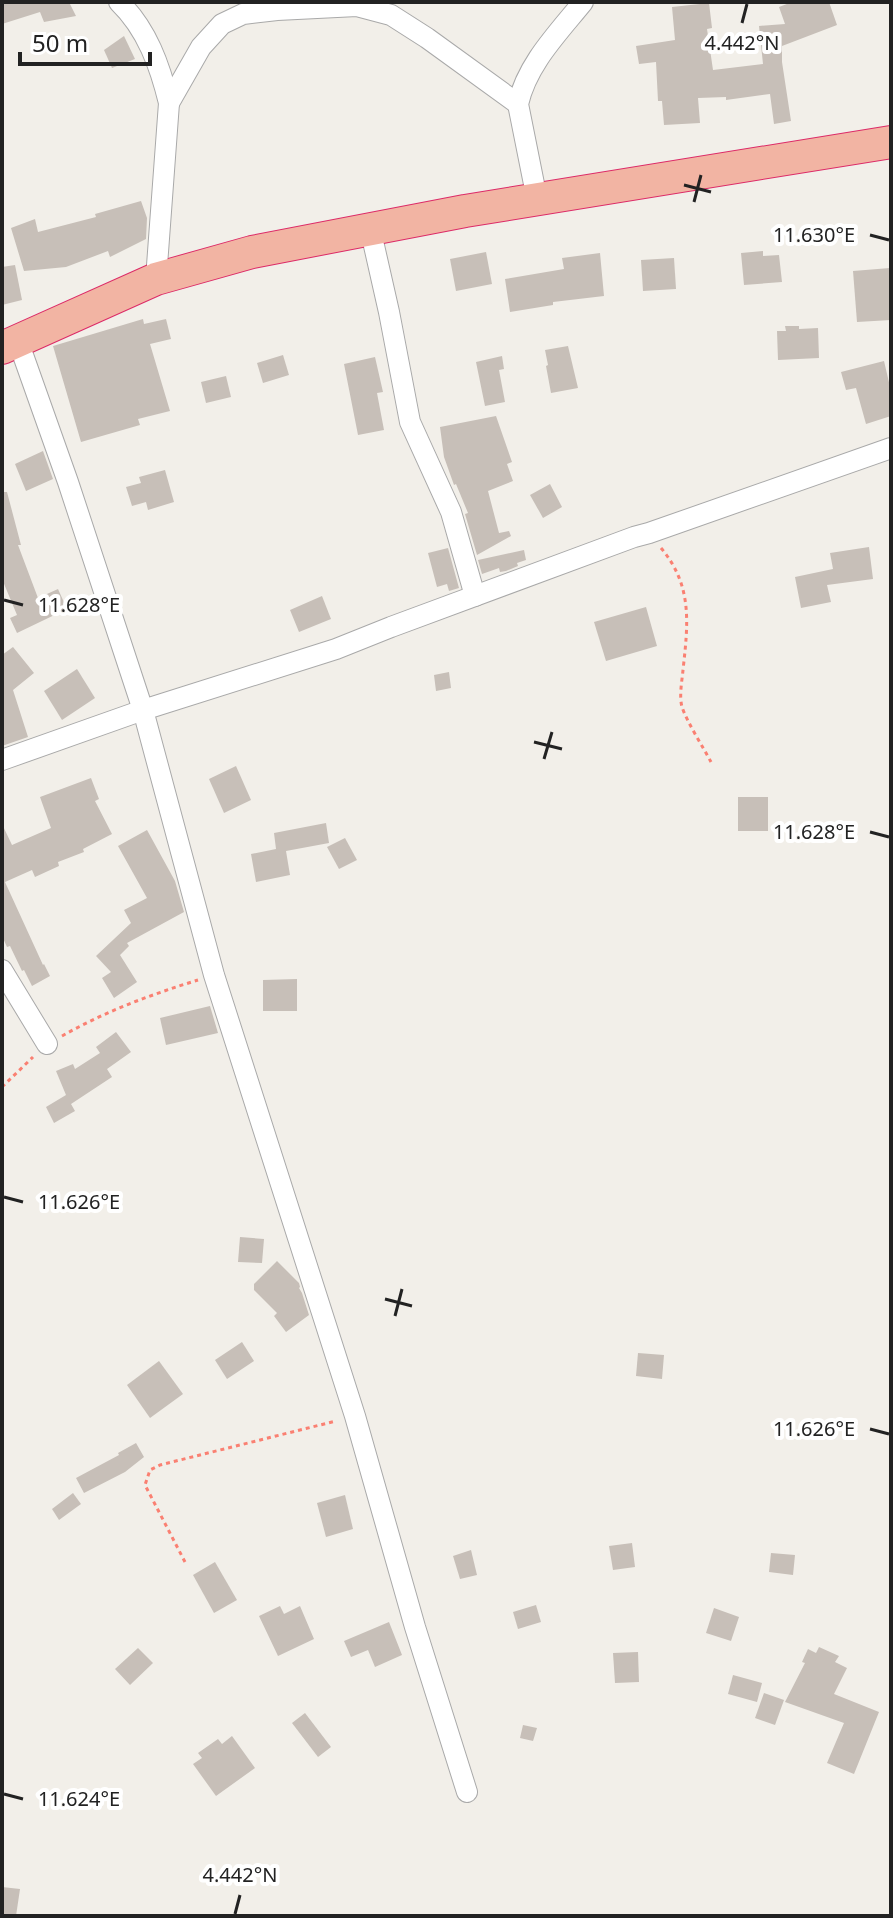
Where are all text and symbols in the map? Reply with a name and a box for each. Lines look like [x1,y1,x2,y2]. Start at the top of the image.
scale bar [20,16,150,66]
text: 50 m [32,26,88,59]
text: 4.442°N [705,29,779,56]
text: 11.630°E [773,221,855,248]
text: 11.628°E [38,591,120,618]
text: 11.628°E [773,818,855,845]
text: 11.626°E [38,1188,120,1215]
text: 11.626°E [773,1415,855,1442]
text: 11.624°E [38,1785,120,1812]
text: 4.442°N [203,1861,277,1888]

